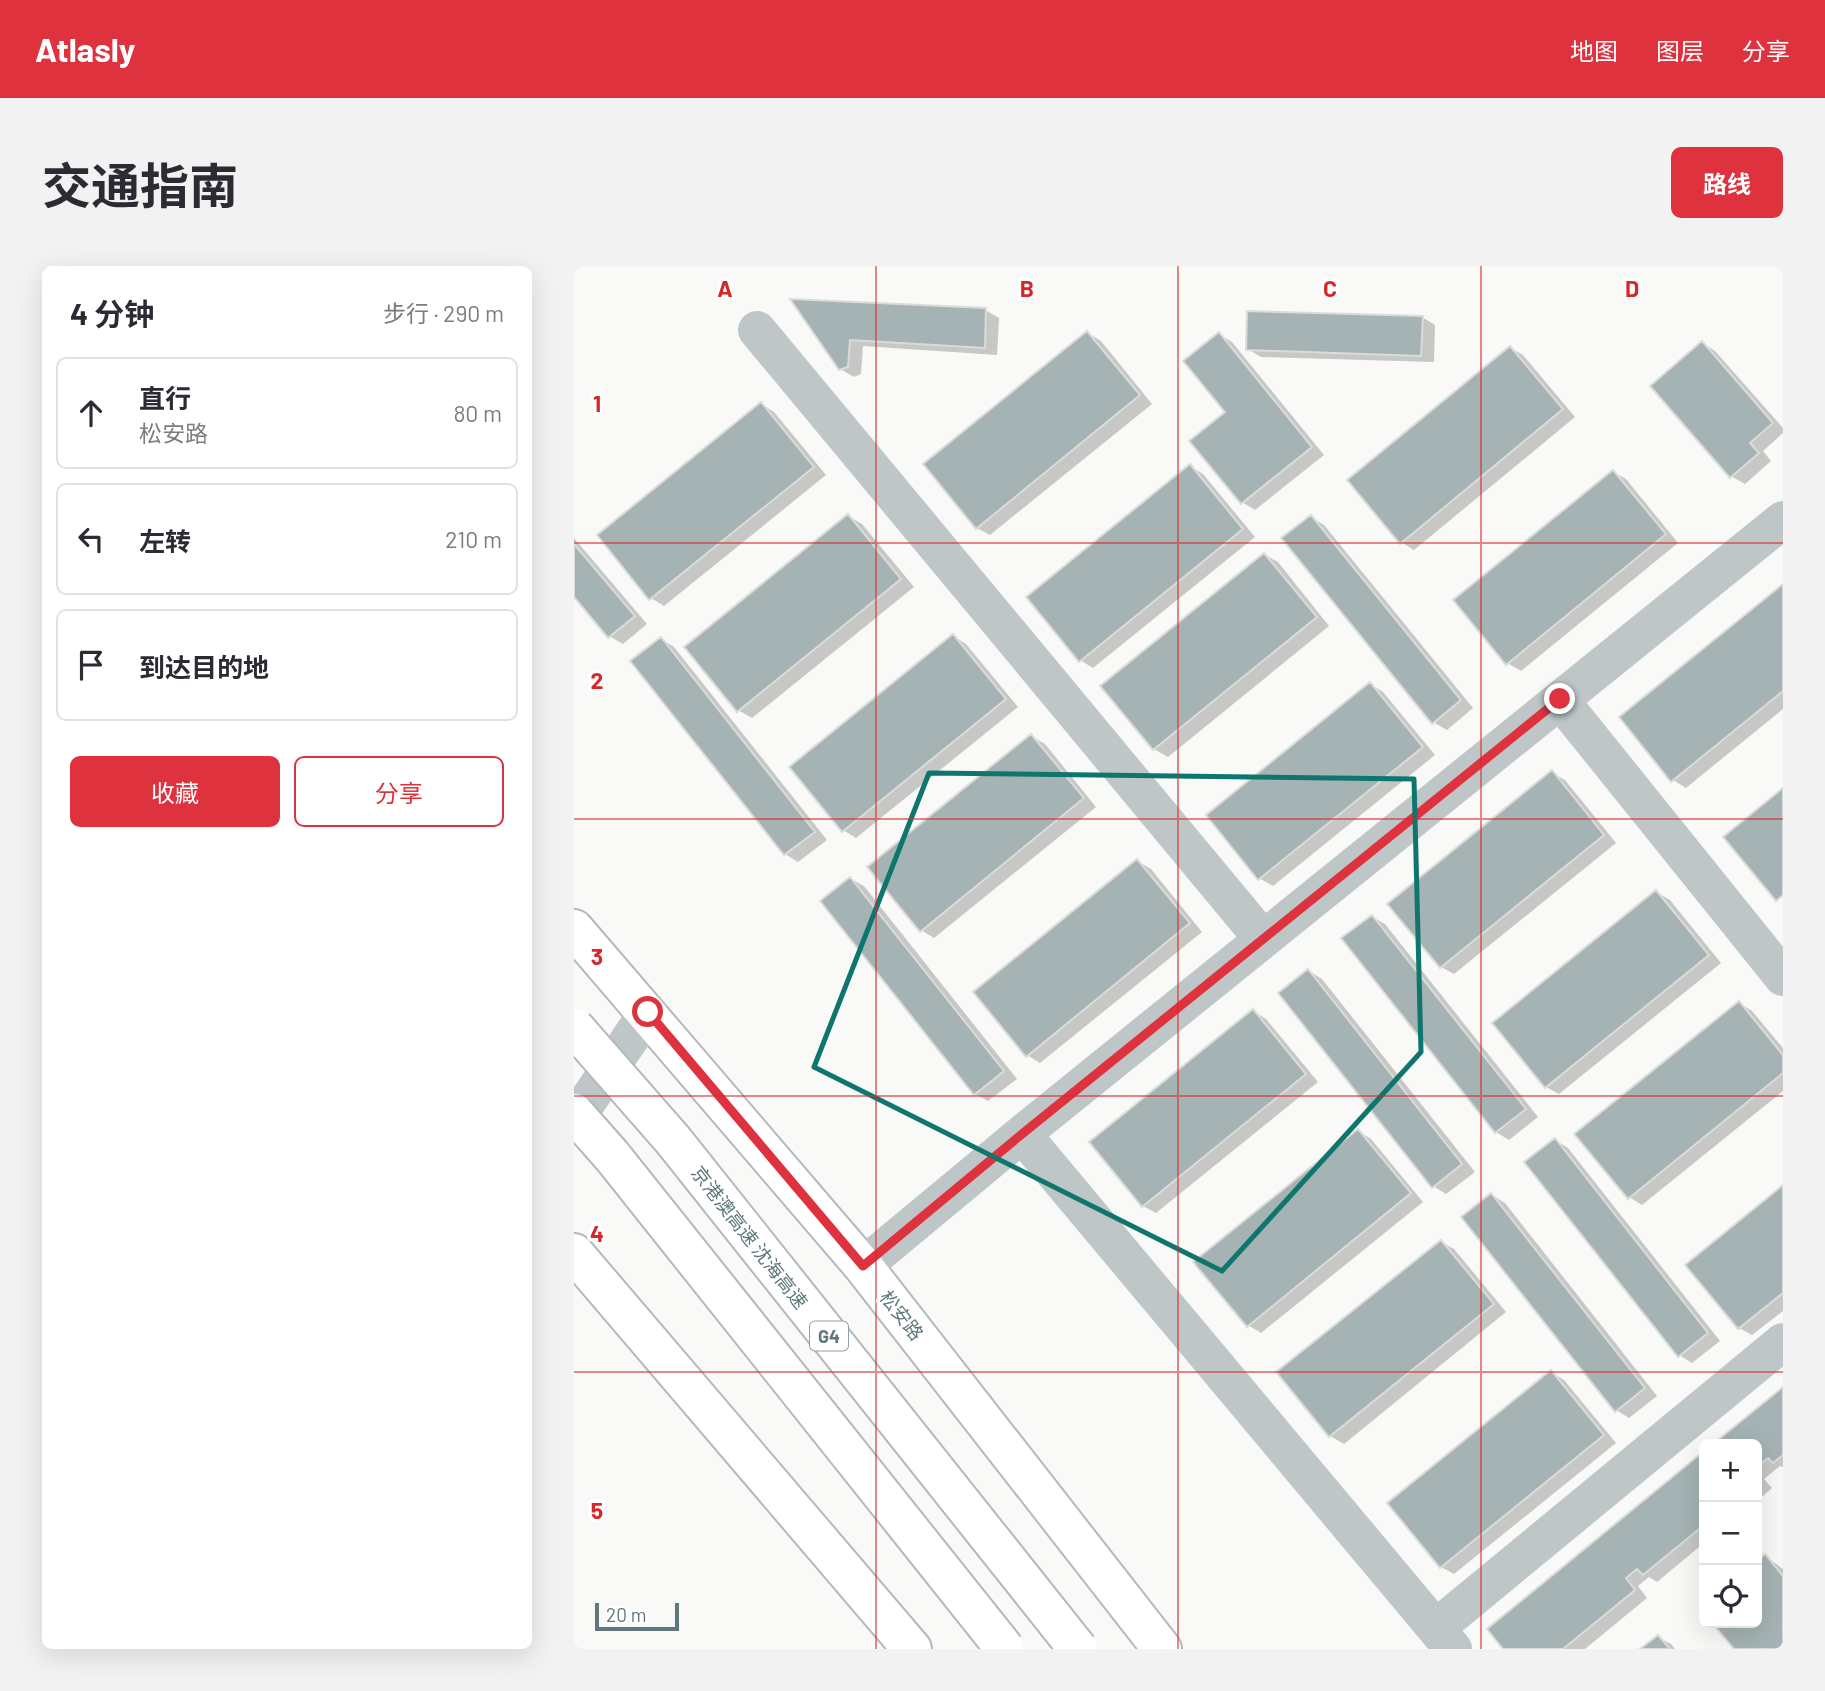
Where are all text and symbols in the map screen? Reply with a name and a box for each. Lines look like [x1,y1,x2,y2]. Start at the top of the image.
text: Atlasly [35,29,135,69]
text: 地图 [1570,36,1618,65]
text: 图层 [1656,36,1704,65]
text: 分享 [1742,36,1790,65]
button: 路线 [1671,147,1783,218]
text: 交通指南 [42,155,238,214]
text: A [717,274,733,302]
text: B [1020,274,1034,302]
text: C [1323,274,1337,302]
text: D [1625,274,1639,302]
text: 4 分钟 [70,295,154,331]
text: 步行 · 290 m [383,299,504,327]
text: 直行 [139,382,191,413]
text: 1 [593,389,601,417]
icon: ahead [72,394,110,432]
text: 80 m [453,399,502,427]
text: 松安路 [139,419,208,447]
icon: left [72,520,110,558]
text: 左转 [139,525,191,556]
text: 210 m [445,525,502,553]
icon: arrive [72,646,110,684]
text: 到达目的地 [139,651,269,682]
text: 2 [591,666,603,694]
route end [1544,683,1575,714]
button: 收藏 [70,756,280,827]
button: 分享 [294,756,504,827]
text: 3 [591,942,603,970]
route start [632,996,663,1027]
street label: 京港澳高速 沈海高速 [687,1161,813,1313]
text: 4 [590,1219,604,1247]
street label: 松安路 [875,1285,929,1345]
road number: G4 [810,1322,848,1350]
map controls [1699,1439,1762,1628]
button: + [1699,1439,1762,1502]
text: 5 [591,1496,603,1524]
button: − [1699,1502,1762,1565]
button: locate [1699,1565,1762,1628]
scale bar [595,1600,679,1632]
text: 20 m [606,1603,646,1626]

